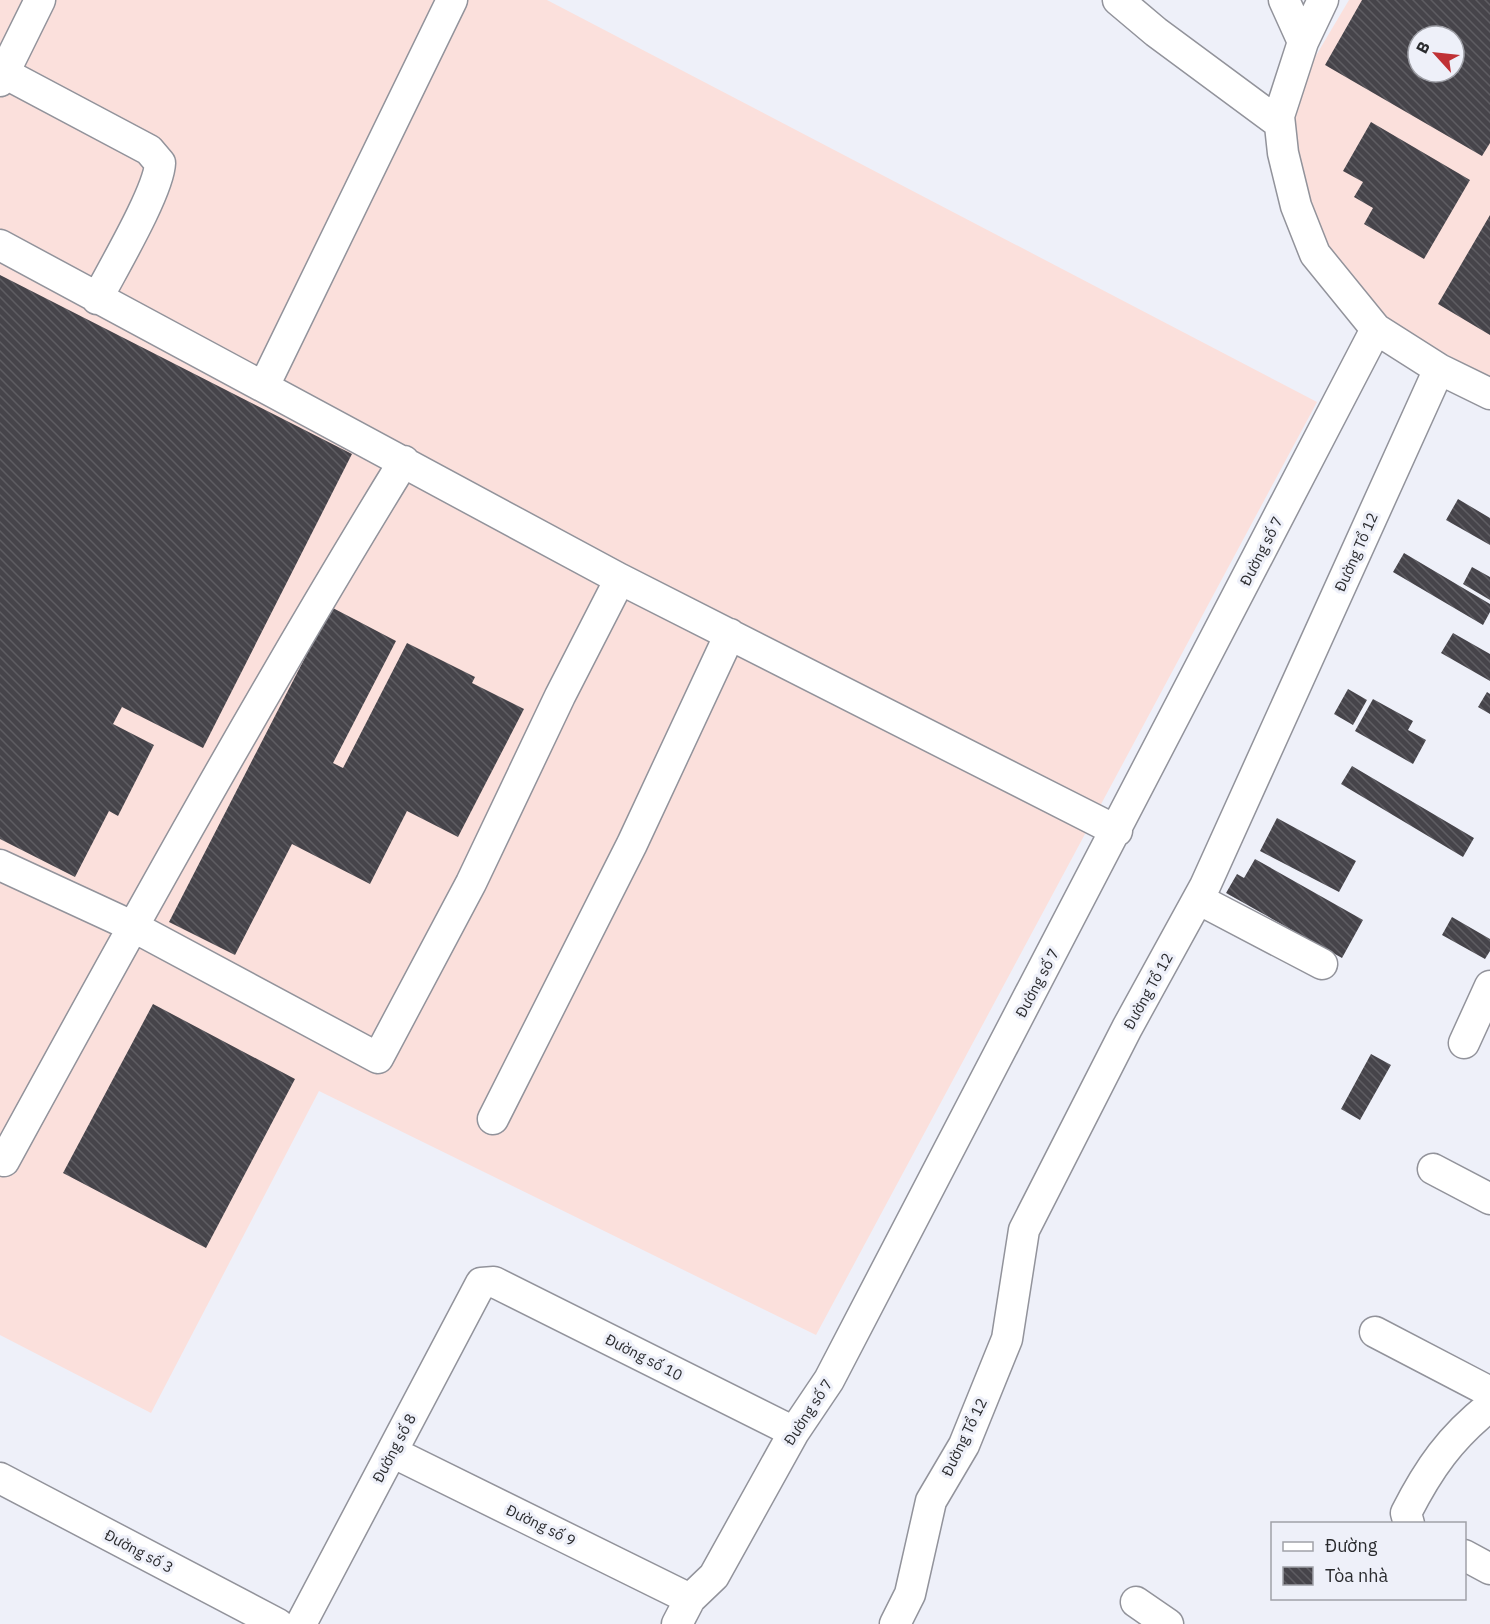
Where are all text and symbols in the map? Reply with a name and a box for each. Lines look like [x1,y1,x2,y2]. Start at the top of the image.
north arrow [1406,24,1466,84]
text: B [1411,38,1434,56]
street label: Đường Tổ 12 [1330,510,1382,594]
street label: Đường số 7 [1235,513,1287,589]
street label: Đường số 7 [1011,945,1063,1021]
street label: Đường Tổ 12 [1119,949,1177,1033]
street label: Đường số 10 [602,1329,686,1385]
street label: Đường số 7 [780,1375,836,1449]
street label: Đường Tổ 12 [937,1395,991,1479]
street label: Đường số 8 [368,1410,420,1486]
street label: Đường số 9 [503,1500,579,1550]
legend [1271,1522,1466,1600]
street label: Đường số 3 [101,1525,177,1577]
text: Đường [1325,1534,1378,1557]
text: Tòa nhà [1325,1564,1389,1587]

